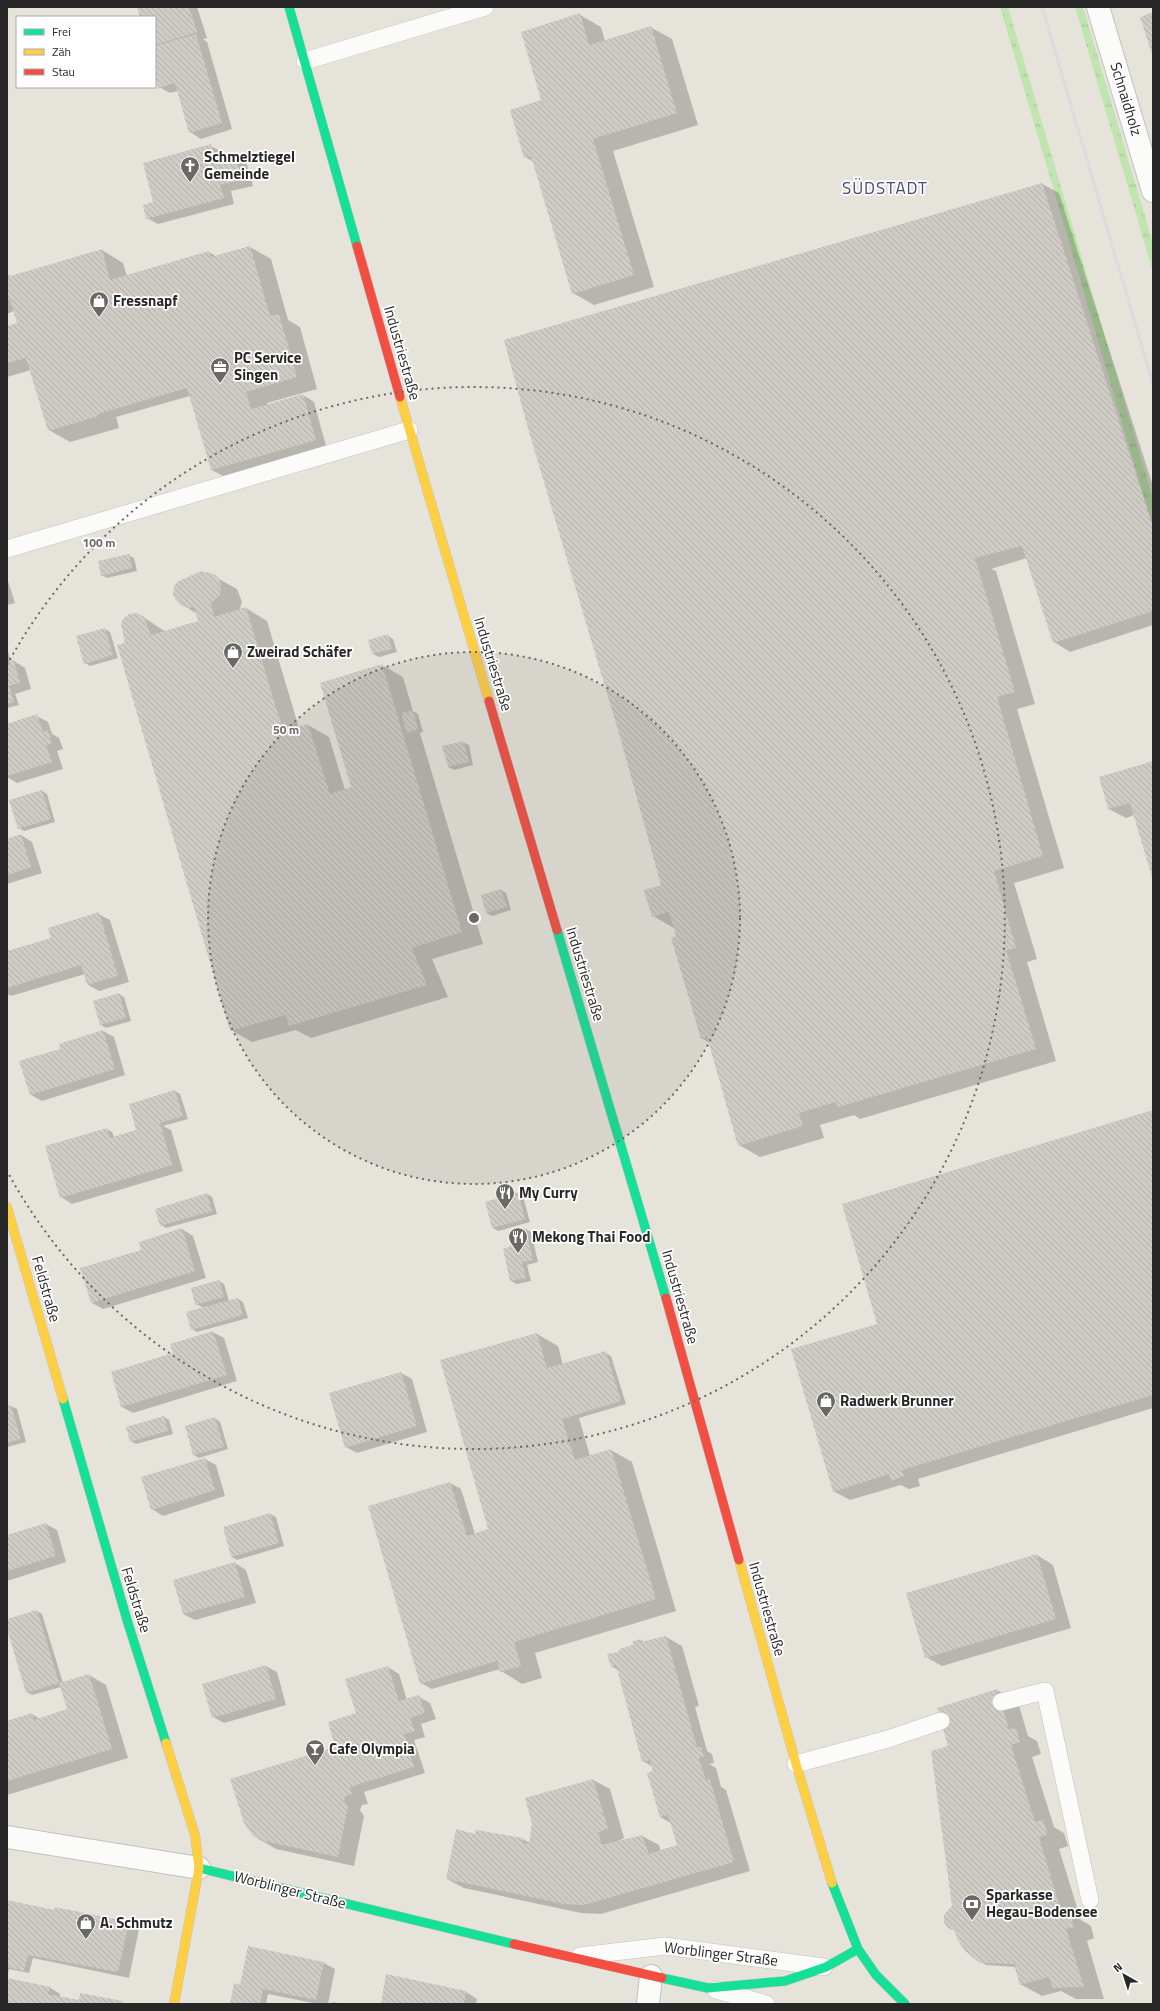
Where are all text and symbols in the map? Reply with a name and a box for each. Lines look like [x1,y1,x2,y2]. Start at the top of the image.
legend [16,16,156,88]
text: Frei [52,22,71,41]
text: Zäh [52,42,71,61]
street label: Schnaidholz [1104,59,1149,139]
text: Stau [52,62,75,81]
place label: Schmelztiegel Gemeinde [204,145,295,185]
church icon: Schmelztiegel Gemeinde [179,155,201,183]
district label: SÜDSTADT [842,175,928,201]
place label: Fressnapf [113,289,178,312]
shop icon: Fressnapf [88,290,110,318]
street label: Industriestraße [378,303,427,403]
place label: PC Service Singen [234,346,302,386]
office icon: PC Service Singen [209,356,231,384]
text: 100 m [83,533,115,552]
street label: Industriestraße [468,614,519,714]
place label: Zweirad Schäfer [247,640,352,663]
shop icon: Zweirad Schäfer [222,641,244,669]
text: 50 m [273,720,299,739]
centre of rings [467,911,481,925]
street label: Industriestraße [560,924,611,1024]
place label: My Curry [519,1181,578,1204]
restaurant icon: My Curry [494,1182,516,1210]
place label: Mekong Thai Food [532,1225,651,1248]
restaurant icon: Mekong Thai Food [507,1226,529,1254]
street label: Industriestraße [656,1247,705,1347]
street label: Feldstraße [26,1253,67,1325]
place label: Radwerk Brunner [840,1389,954,1412]
shop icon: Radwerk Brunner [815,1390,837,1418]
street label: Industriestraße [743,1559,792,1659]
street label: Feldstraße [116,1564,157,1636]
place label: Cafe Olympia [329,1737,415,1760]
bar icon: Cafe Olympia [304,1738,326,1766]
street label: Worblinger Straße [232,1864,349,1915]
place label: Sparkasse Hegau-Bodensee [986,1883,1098,1923]
bank icon: Sparkasse Hegau-Bodensee [961,1893,983,1921]
place label: A. Schmutz [100,1911,173,1934]
shop icon: A. Schmutz [75,1912,97,1940]
street label: Worblinger Straße [663,1935,779,1972]
north arrow [1104,1955,1144,1995]
text: N [1110,1959,1126,1976]

